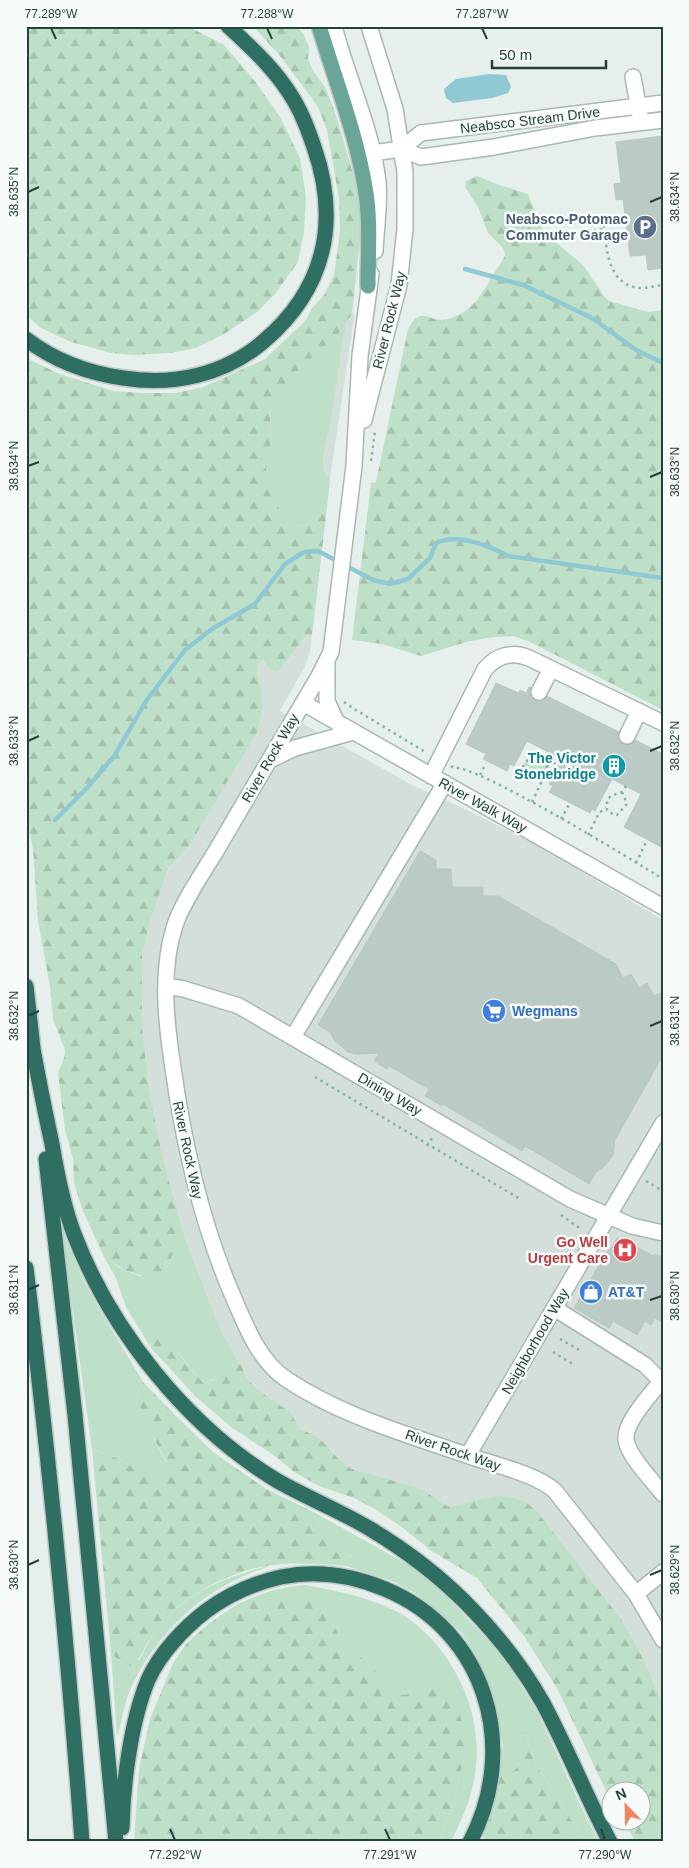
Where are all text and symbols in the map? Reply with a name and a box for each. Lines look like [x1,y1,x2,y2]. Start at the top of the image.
text: 77.289°W [25,7,78,21]
text: 77.288°W [241,7,294,21]
text: 77.287°W [456,7,509,21]
scale bar [492,38,605,70]
text: 50 m [499,46,532,63]
street label: Neabsco Stream Drive [459,103,601,137]
text: 38.635°N [7,167,21,217]
text: 38.634°N [668,172,682,222]
place label: Neabsco-Potomac Commuter Garage [506,211,628,243]
parking icon: Neabsco-Potomac Commuter Garage [632,214,658,240]
street label: River Rock Way [369,270,409,370]
text: 38.634°N [7,441,21,491]
text: 38.633°N [668,447,682,497]
street label: River Rock Way [238,711,302,805]
text: 38.633°N [7,716,21,766]
text: 38.632°N [668,721,682,771]
place label: The Victor Stonebridge [514,750,597,782]
building icon: The Victor Stonebridge [601,753,627,779]
street label: River Walk Way [436,774,530,836]
text: 38.632°N [7,991,21,1041]
text: 38.631°N [668,996,682,1046]
supermarket icon: Wegmans [481,998,507,1024]
place label: Wegmans [512,1003,578,1019]
street label: Dining Way [355,1069,425,1119]
street label: River Rock Way [170,1100,206,1200]
place label: Go Well Urgent Care [528,1234,608,1266]
hospital icon: Go Well Urgent Care [612,1237,638,1263]
text: 38.631°N [7,1265,21,1315]
text: 38.630°N [668,1271,682,1321]
shop icon: AT&T [578,1279,604,1305]
place label: AT&T [608,1284,645,1300]
street label: Neighborhood Way [498,1285,572,1397]
street label: River Rock Way [403,1426,503,1474]
text: 38.630°N [7,1540,21,1590]
text: 38.629°N [668,1545,682,1595]
north arrow [602,1780,652,1830]
text: N [613,1785,629,1803]
text: 77.292°W [149,1848,202,1862]
text: 77.291°W [364,1848,417,1862]
text: 77.290°W [579,1848,632,1862]

